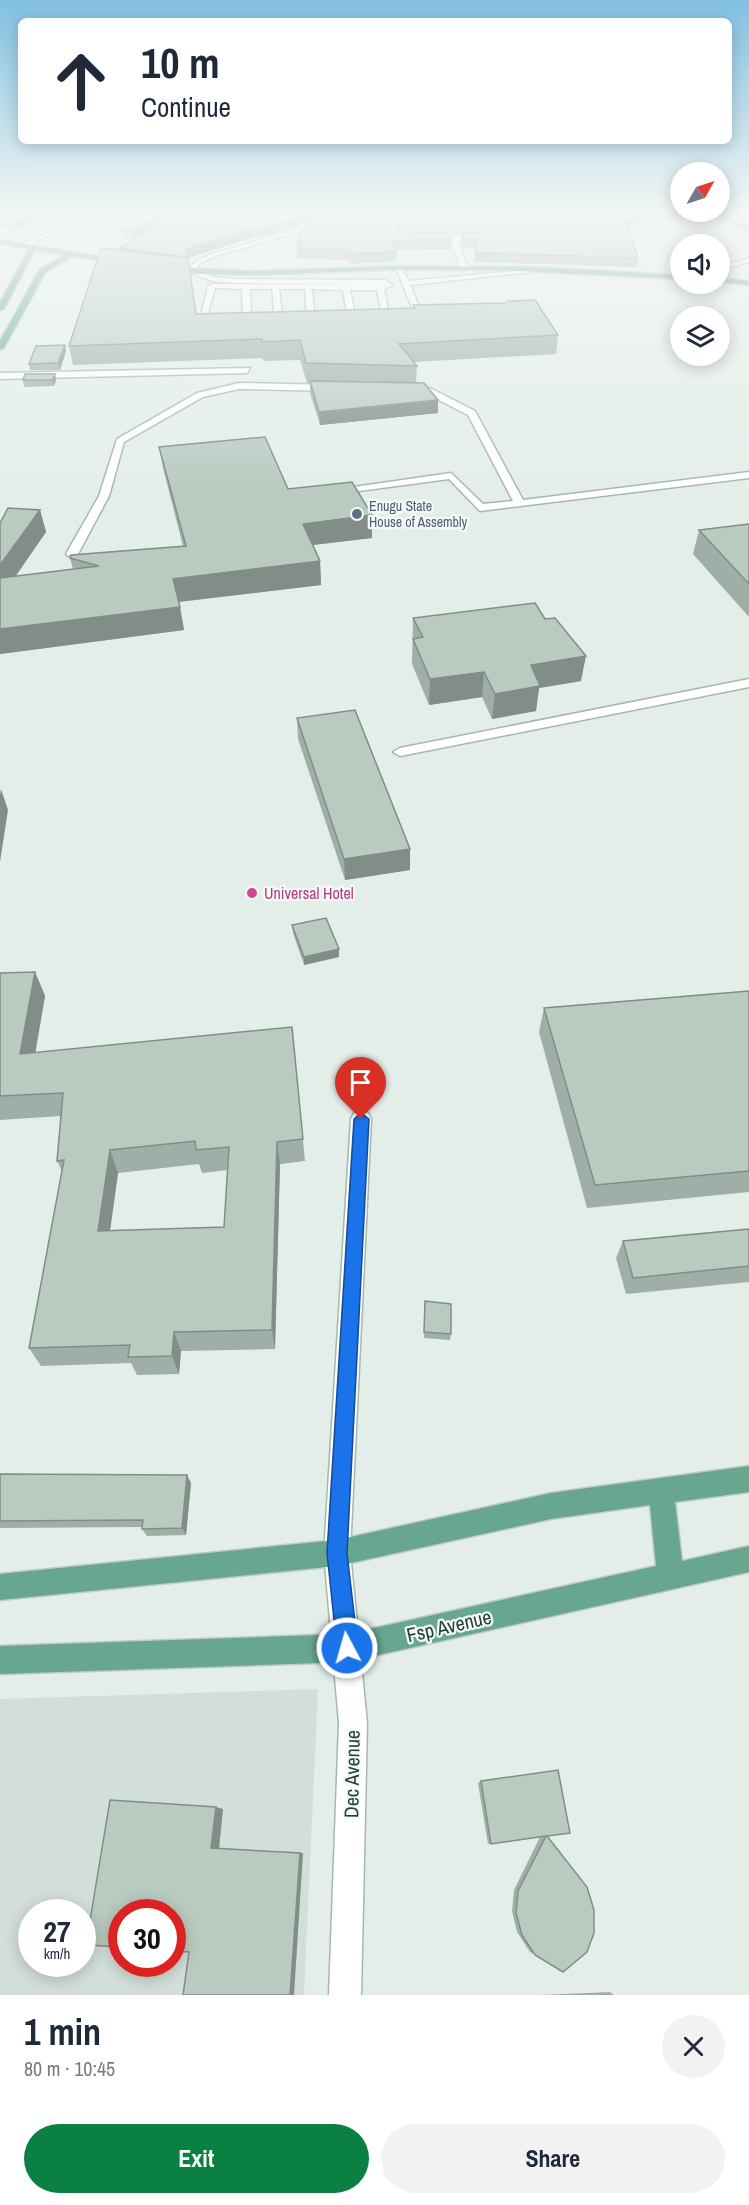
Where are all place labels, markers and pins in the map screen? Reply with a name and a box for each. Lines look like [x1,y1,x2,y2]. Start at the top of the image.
place label: Enugu State House of Assembly [369,497,468,531]
marker: Enugu State House of Assembly [350,507,364,521]
place label: Universal Hotel [264,882,354,904]
marker: Universal Hotel [245,886,259,900]
pin [335,1057,386,1119]

